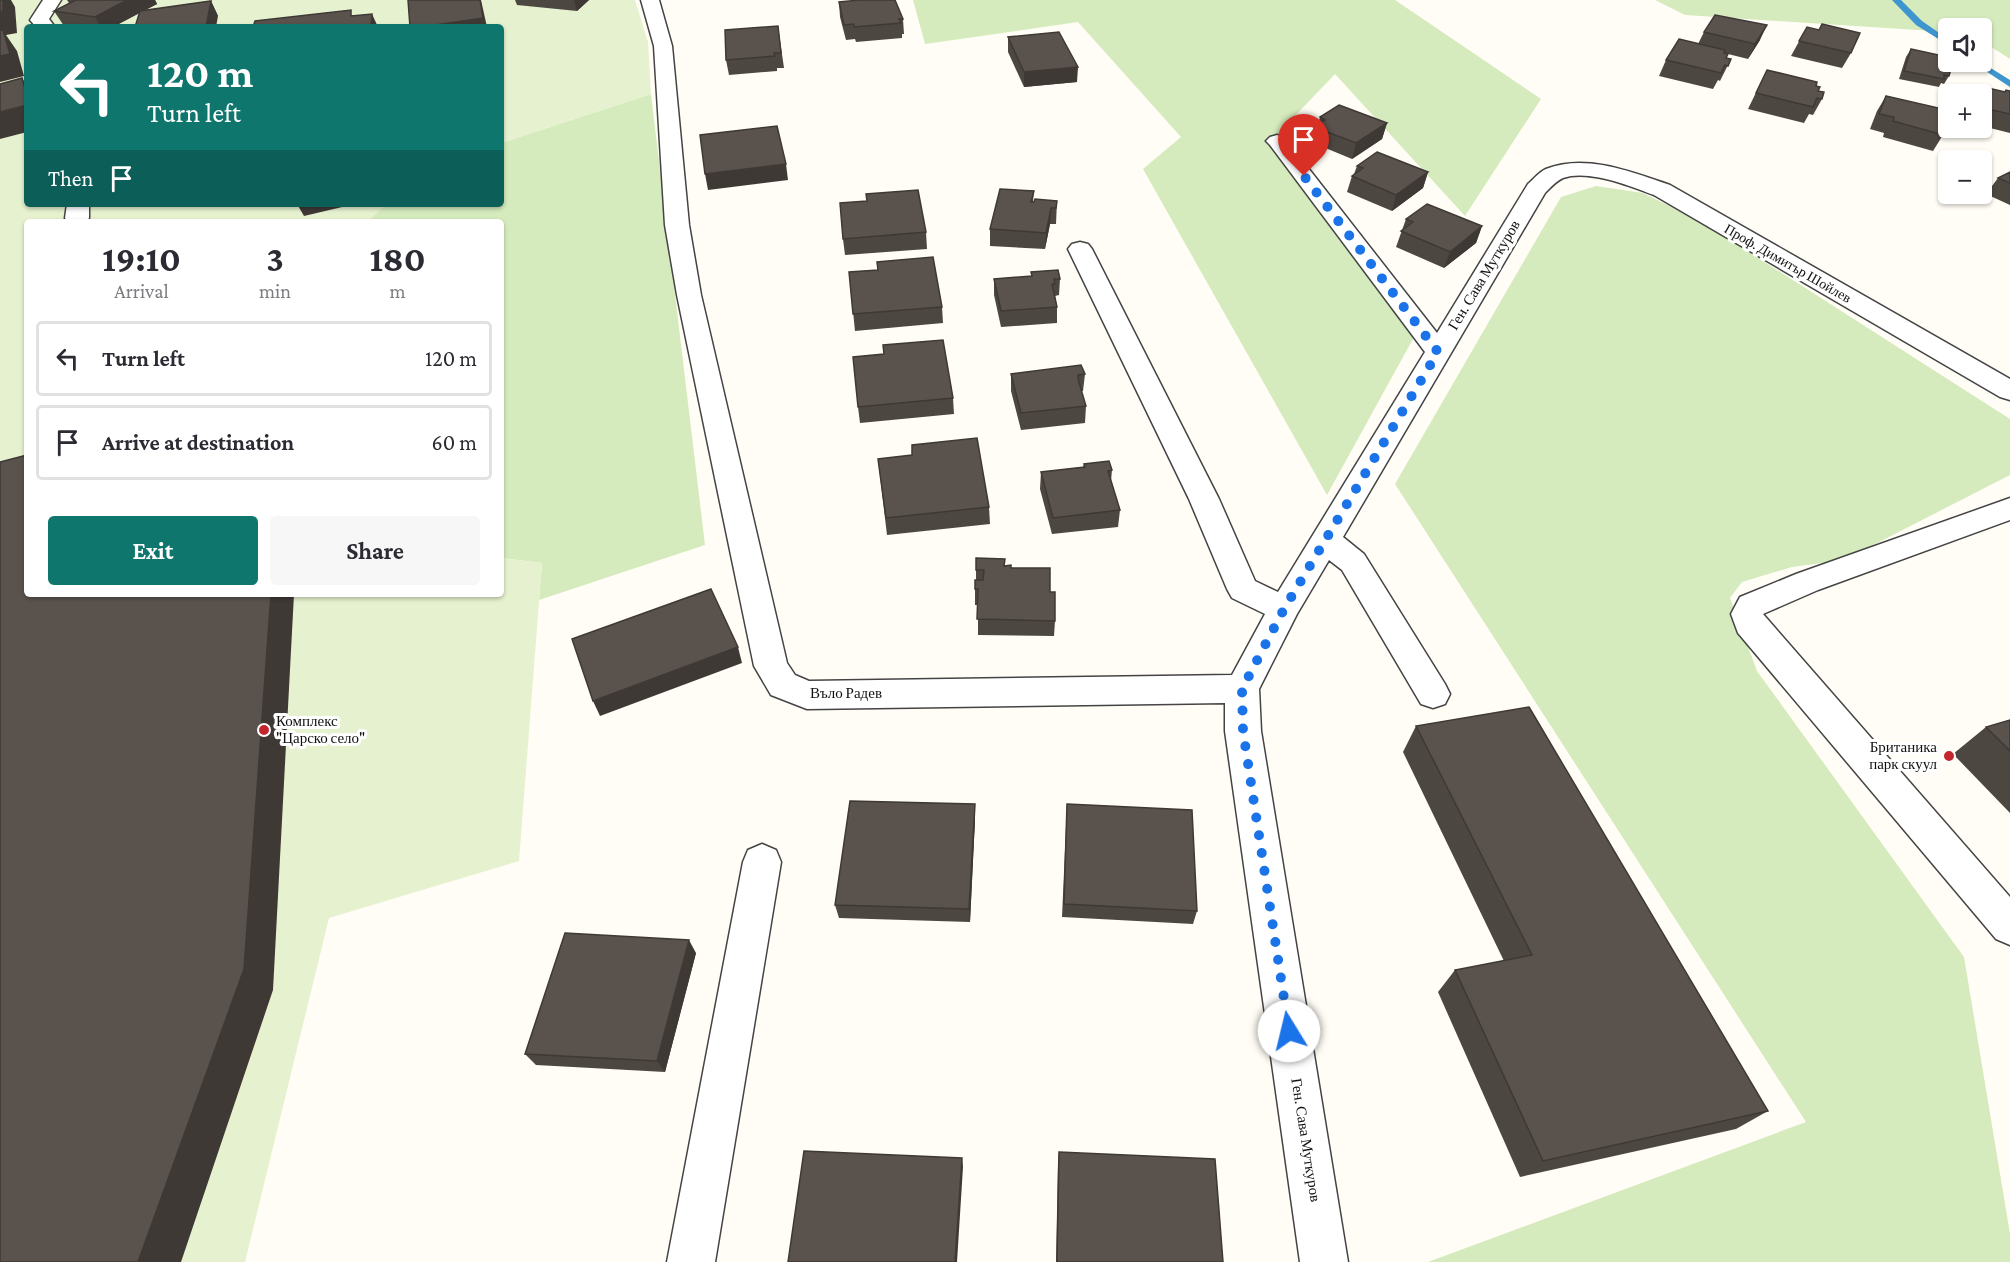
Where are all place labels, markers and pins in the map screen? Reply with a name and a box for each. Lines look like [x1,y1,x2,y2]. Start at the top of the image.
pin [1278,114,1329,176]
place label: Комплекс "Царско село" [276,713,365,746]
marker: Комплекс "Царско село" [257,723,271,737]
place label: Британика парк скуул [1869,739,1937,772]
marker: Британика парк скуул [1942,749,1956,763]

